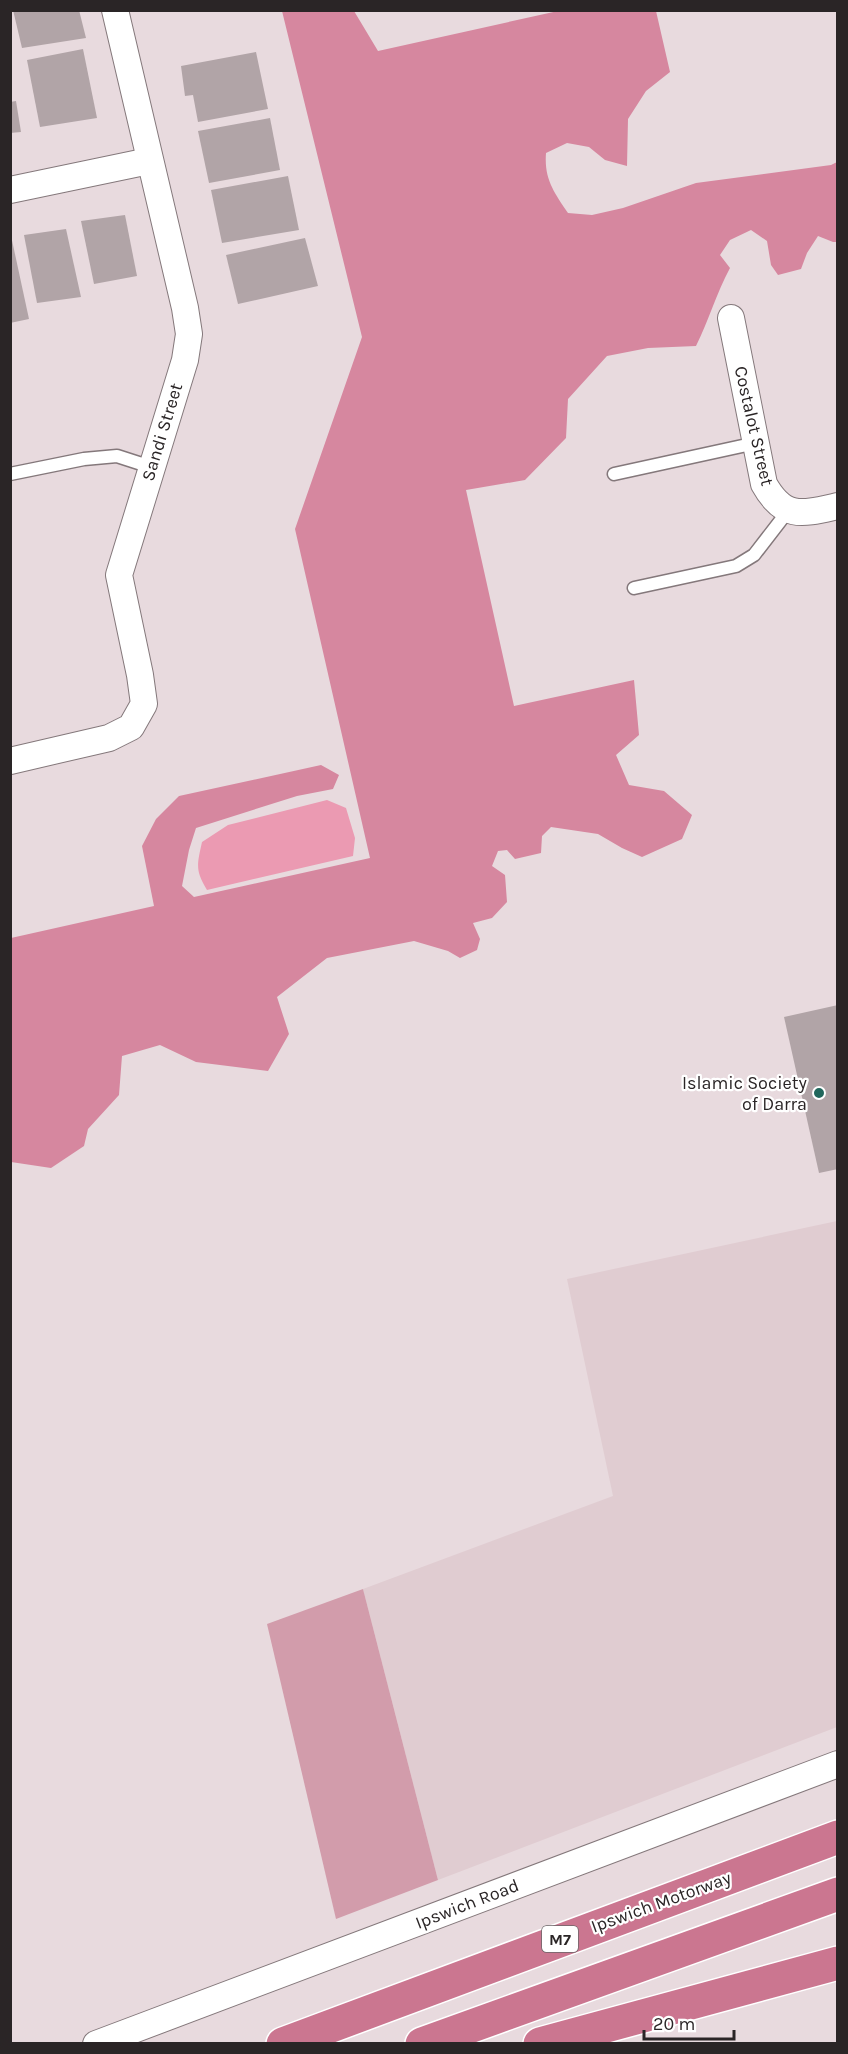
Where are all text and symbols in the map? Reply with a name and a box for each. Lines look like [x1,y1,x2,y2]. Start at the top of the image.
street label: Costalot Street [730,364,779,488]
street label: Sandi Street [137,380,187,484]
place label: Islamic Society of Darra [682,1072,808,1115]
marker: Islamic Society of Darra [812,1086,826,1100]
street label: Ipswich Motorway [588,1866,735,1938]
street label: Ipswich Road [412,1874,522,1934]
road number: M7 [542,1926,578,1952]
scale bar [644,2003,734,2041]
text: 20 m [653,2013,695,2035]

